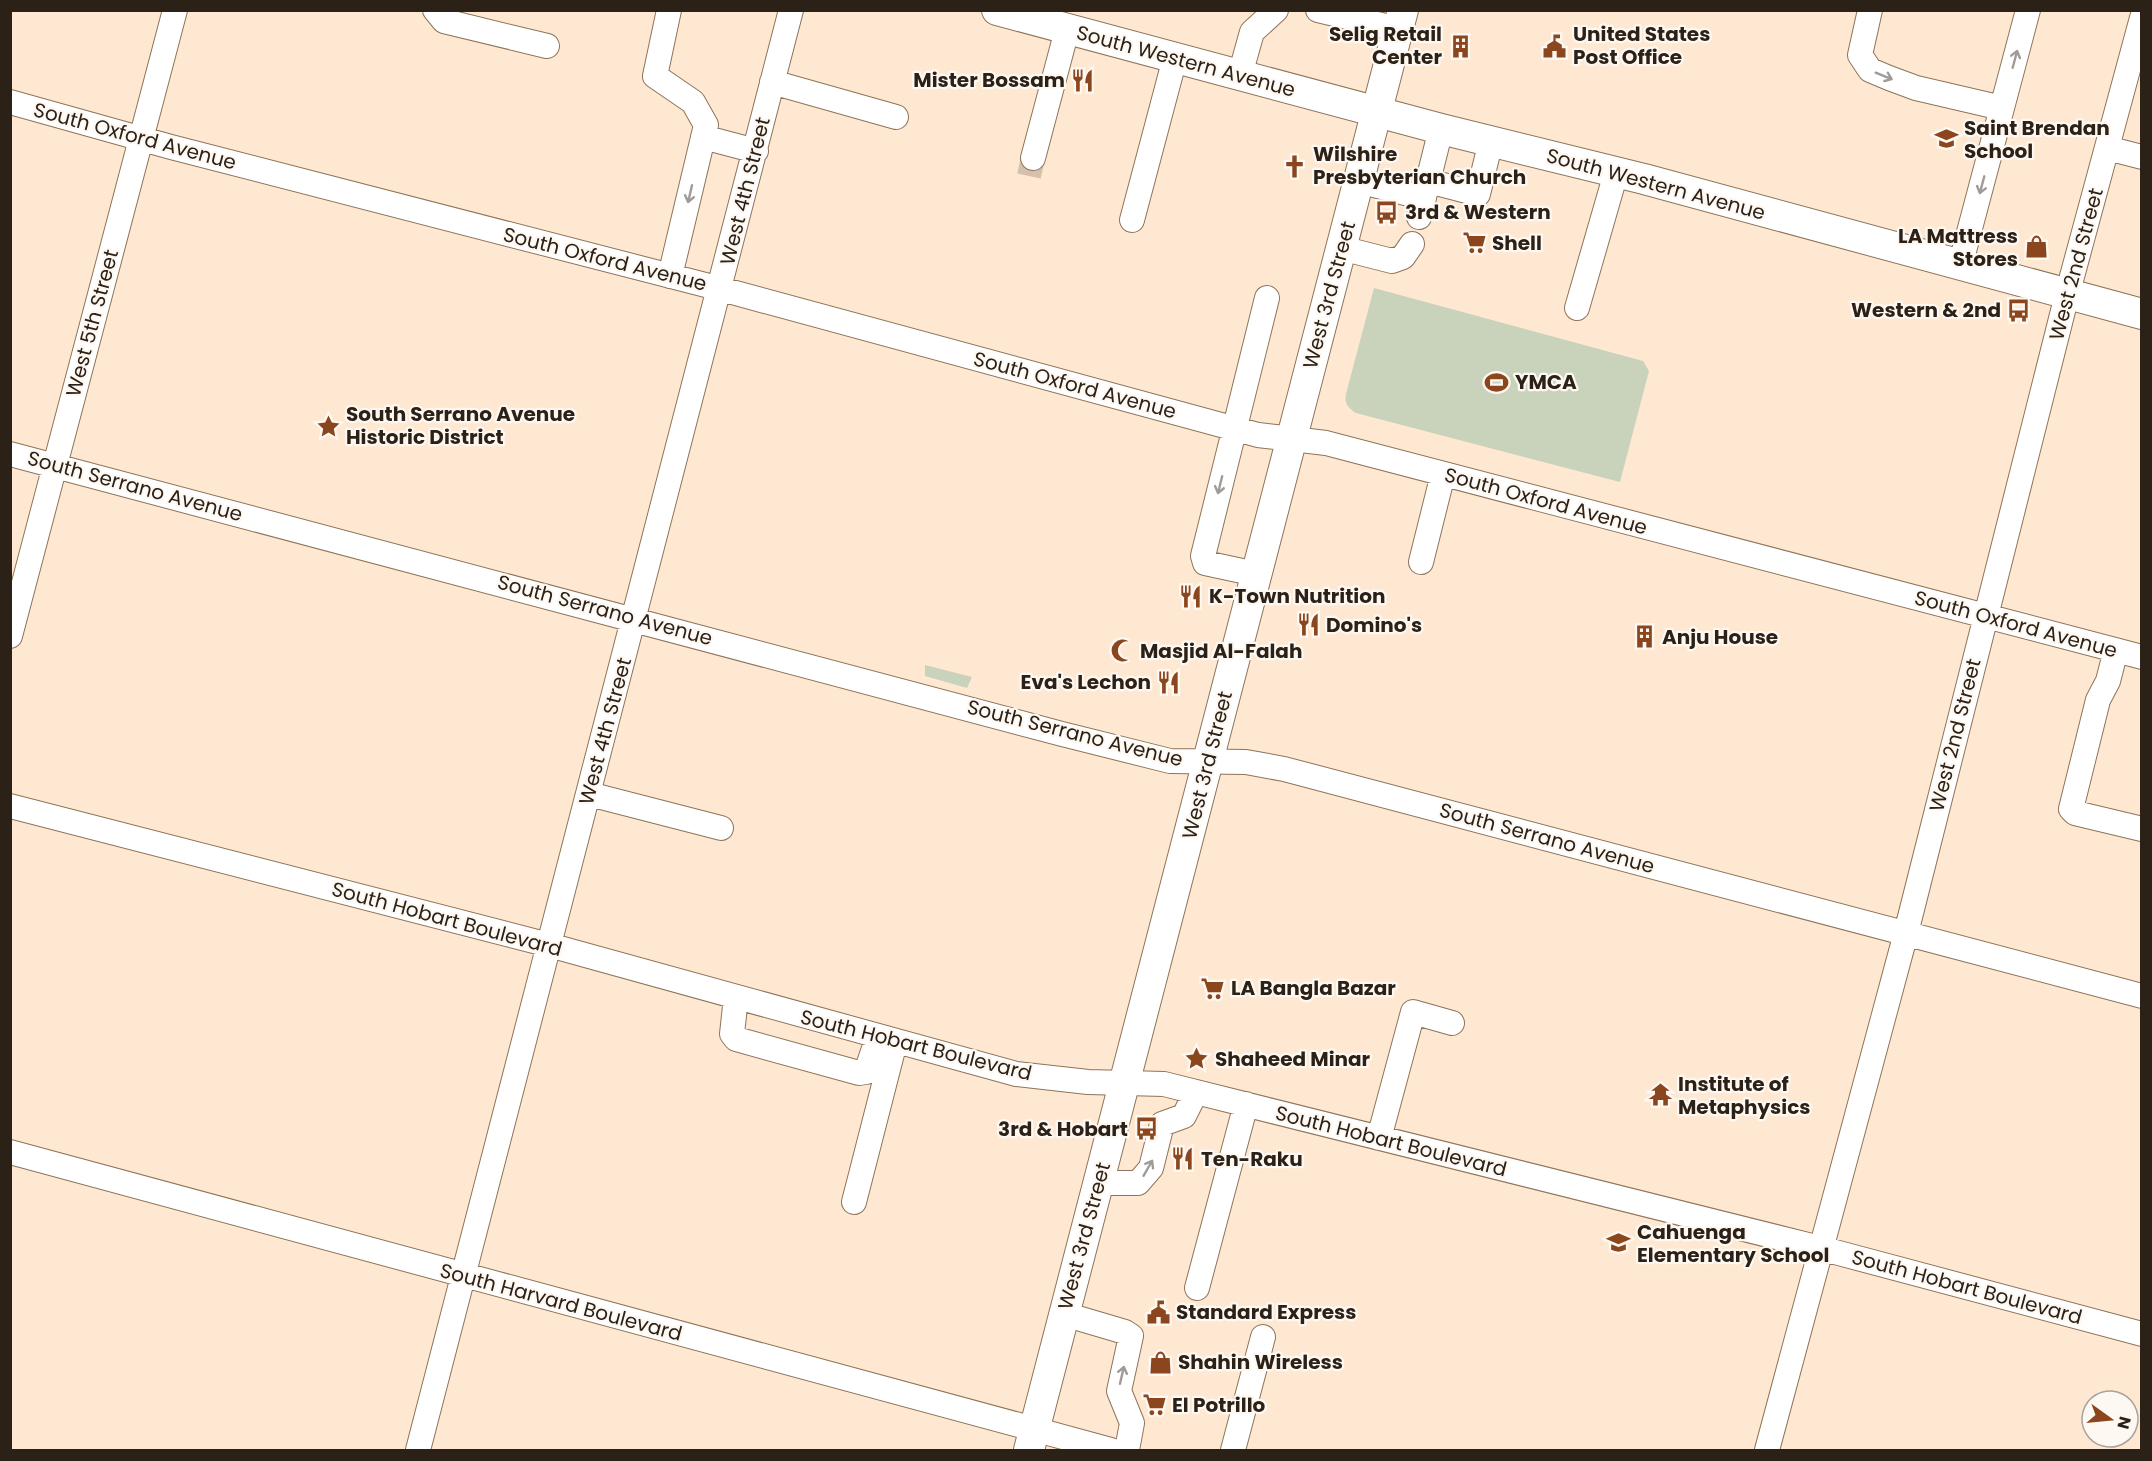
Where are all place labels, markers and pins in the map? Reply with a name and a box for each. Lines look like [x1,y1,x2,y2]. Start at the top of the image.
place label: Selig Retail Center [1329,20,1442,71]
place label: United States Post Office [1573,20,1710,71]
building icon: Selig Retail Center [1447,33,1473,59]
public building icon: United States Post Office [1542,33,1568,59]
place label: Mister Bossam [913,66,1065,94]
restaurant icon: Mister Bossam [1070,67,1096,93]
place label: Saint Brendan School [1964,114,2110,165]
school or university icon: Saint Brendan School [1933,126,1959,152]
place label: Wilshire Presbyterian Church [1313,140,1526,191]
church icon: Wilshire Presbyterian Church [1282,153,1308,179]
place label: 3rd & Western [1405,198,1551,226]
bus stop icon: 3rd & Western [1374,199,1400,225]
place label: LA Mattress Stores [1898,222,2018,273]
place label: Shell [1492,229,1542,257]
supermarket icon: Shell [1461,230,1487,256]
shop icon: LA Mattress Stores [2023,234,2049,260]
place label: Western & 2nd [1851,296,2001,324]
bus stop icon: Western & 2nd [2006,297,2032,323]
place label: YMCA [1515,368,1577,396]
sports icon: YMCA [1484,369,1510,395]
place label: South Serrano Avenue Historic District [346,400,575,451]
place icon: South Serrano Avenue Historic District [315,413,341,439]
place label: K-Town Nutrition [1209,582,1385,610]
restaurant icon: K-Town Nutrition [1178,583,1204,609]
place label: Domino's [1326,611,1422,639]
restaurant icon: Domino's [1295,612,1321,638]
place label: Anju House [1662,623,1778,651]
building icon: Anju House [1631,624,1657,650]
place label: Masjid Al-Falah [1140,637,1302,665]
mosque icon: Masjid Al-Falah [1109,638,1135,664]
place label: Eva's Lechon [1021,668,1151,696]
restaurant icon: Eva's Lechon [1156,669,1182,695]
place label: LA Bangla Bazar [1231,974,1396,1002]
supermarket icon: LA Bangla Bazar [1200,975,1226,1001]
place label: Shaheed Minar [1215,1045,1371,1073]
place icon: Shaheed Minar [1184,1046,1210,1072]
place label: Institute of Metaphysics [1678,1070,1810,1121]
temple icon: Institute of Metaphysics [1647,1082,1673,1108]
place label: 3rd & Hobart [998,1115,1128,1143]
bus stop icon: 3rd & Hobart [1133,1116,1159,1142]
place label: Ten-Raku [1201,1145,1303,1173]
restaurant icon: Ten-Raku [1170,1146,1196,1172]
place label: Cahuenga Elementary School [1637,1218,1829,1269]
school or university icon: Cahuenga Elementary School [1606,1230,1632,1256]
place label: Standard Express [1176,1298,1356,1326]
public building icon: Standard Express [1145,1299,1171,1325]
place label: Shahin Wireless [1178,1348,1343,1376]
shop icon: Shahin Wireless [1147,1349,1173,1375]
place label: El Potrillo [1172,1391,1266,1419]
supermarket icon: El Potrillo [1141,1392,1167,1418]

